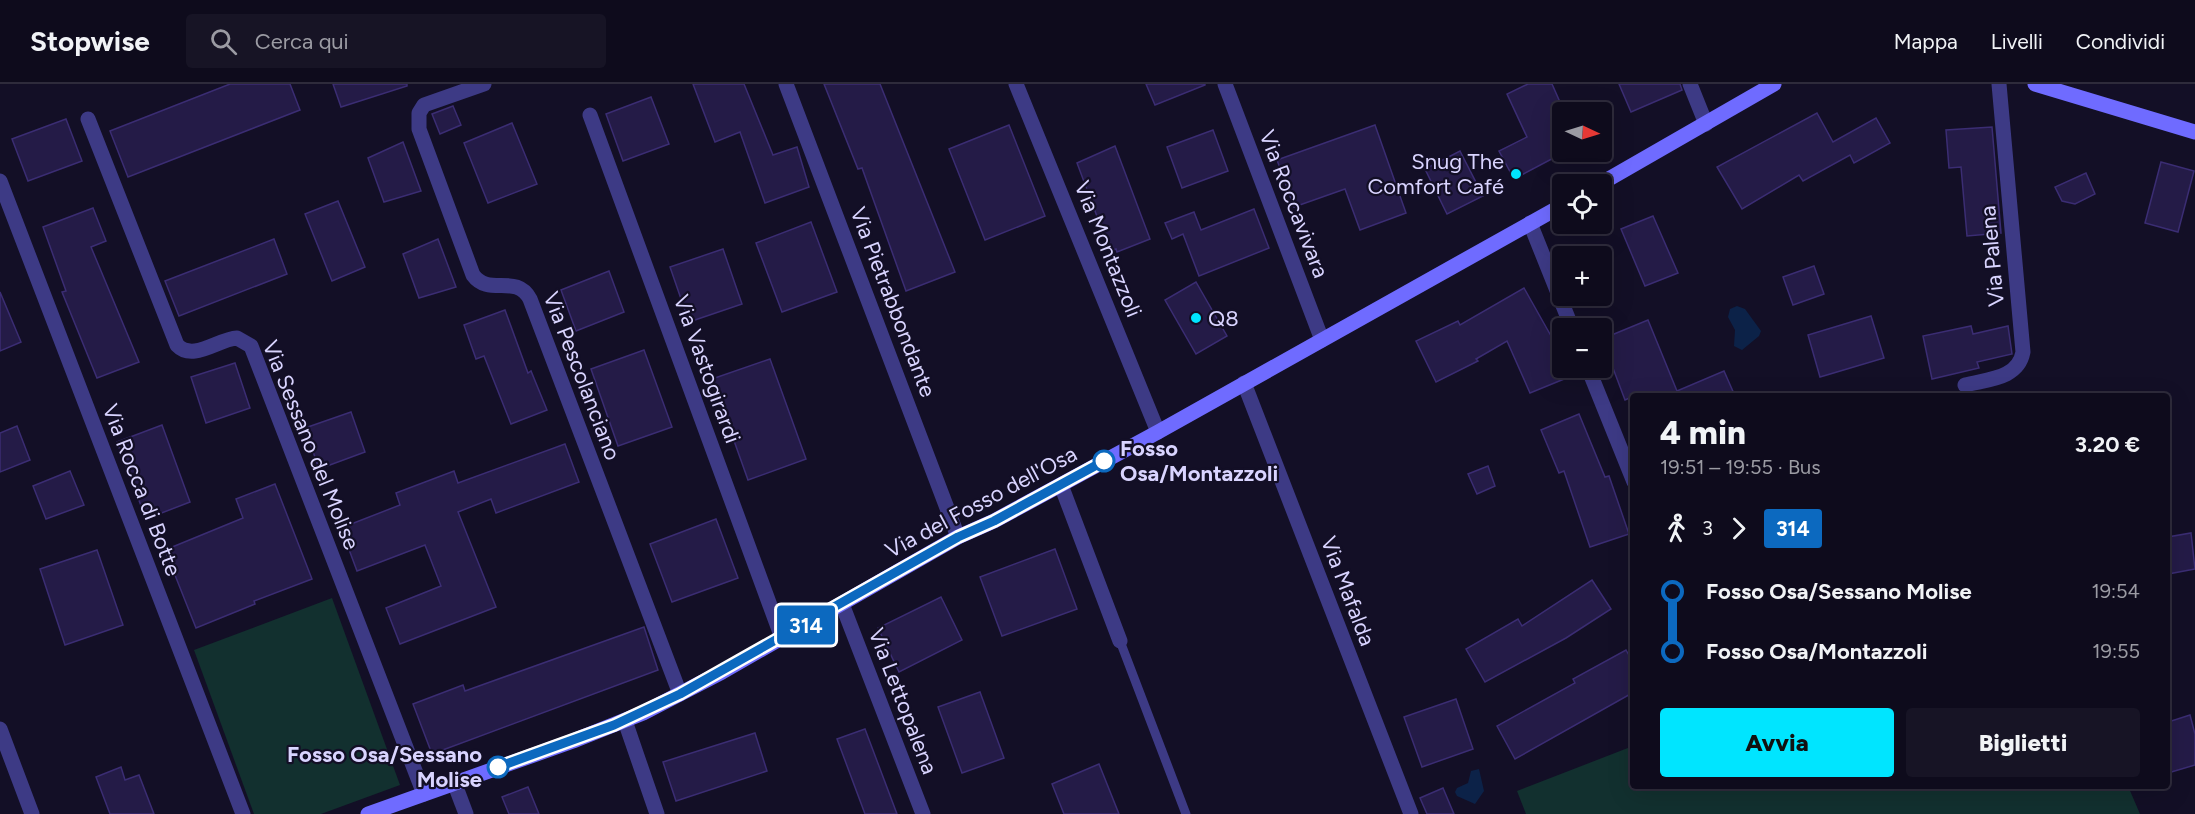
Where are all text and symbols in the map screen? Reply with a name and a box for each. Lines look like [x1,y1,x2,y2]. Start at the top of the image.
search box [186,14,606,68]
text: Stopwise [30,24,150,58]
icon: search [207,25,240,58]
text: Cerca qui [255,28,349,55]
text: Mappa [1894,29,1958,54]
text: Livelli [1991,29,2043,54]
text: Condividi [2076,29,2165,54]
north arrow [1552,102,1612,162]
map controls [1552,102,1612,378]
street label: Via Roccavivara [1253,126,1335,282]
place label: Snug The Comfort Café [1368,148,1504,200]
marker: Snug The Comfort Café [1509,167,1523,181]
button: locate [1552,174,1612,234]
street label: Via Montazzoli [1068,177,1148,321]
street label: Via Pietrabbondante [844,203,942,401]
street label: Via Palena [1974,204,2010,308]
button: + [1552,246,1612,306]
street label: Via Pescolanciano [537,288,627,464]
street label: Via Vastogirardi [668,291,746,447]
place label: Q8 [1208,305,1239,332]
marker: Q8 [1189,311,1203,325]
button: − [1552,318,1612,378]
street label: Via Sessano del Molise [257,336,365,554]
street label: Via Rocca di Botte [97,400,187,580]
text: 4 min [1660,413,1746,452]
text: 3.20 € [2075,431,2140,458]
place label: Fosso Osa/Montazzoli [1120,435,1278,487]
street label: Via del Fosso dell'Osa [881,440,1081,564]
marker: Fosso Osa/Montazzoli [1093,450,1115,472]
text: 19:51 – 19:55 · Bus [1660,455,1821,479]
icon: walk [1660,512,1693,545]
icon: forward [1722,512,1755,545]
text: 3 [1702,516,1713,540]
text: 314 [1776,516,1810,541]
street label: Via Mafalda [1315,532,1381,650]
text: Fosso Osa/Sessano Molise [1706,578,1972,605]
text: 19:54 [2091,579,2140,603]
line badge: 314 [772,606,840,644]
text: 314 [789,613,823,638]
street label: Via Lettopalena [863,624,943,778]
text: Fosso Osa/Montazzoli [1706,638,1928,665]
text: 19:55 [2092,639,2140,663]
button: Avvia [1660,708,1894,777]
button: Biglietti [1906,708,2140,777]
place label: Fosso Osa/Sessano Molise [287,741,482,793]
marker: Fosso Osa/Sessano Molise [487,756,509,778]

